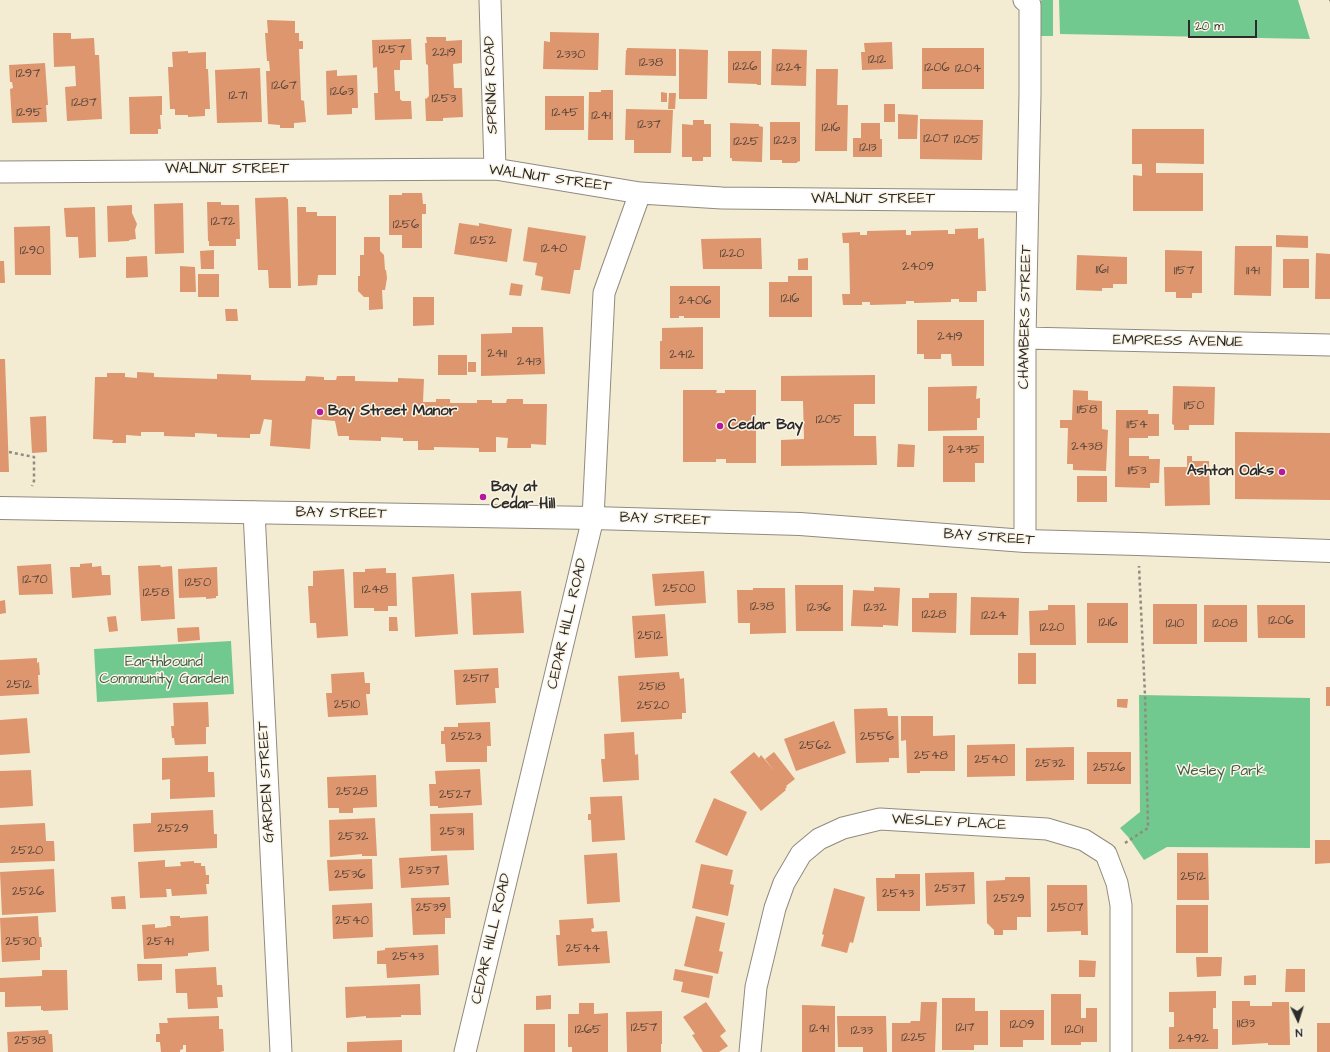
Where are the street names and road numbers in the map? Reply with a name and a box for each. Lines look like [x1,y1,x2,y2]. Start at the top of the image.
street label: SPRING ROAD [481,36,503,134]
street label: WALNUT STREET [165,161,289,179]
street label: WALNUT STREET [487,161,613,197]
street label: WALNUT STREET [811,191,935,209]
street label: CHAMBERS STREET [1016,245,1036,389]
street label: EMPRESS AVENUE [1113,332,1243,352]
street label: BAY STREET [295,504,387,524]
street label: BAY STREET [619,509,711,531]
street label: BAY STREET [943,526,1035,550]
street label: CEDAR HILL ROAD [544,557,592,691]
street label: GARDEN STREET [255,721,279,843]
street label: WESLEY PLACE [891,811,1007,835]
street label: CEDAR HILL ROAD [468,872,516,1006]

